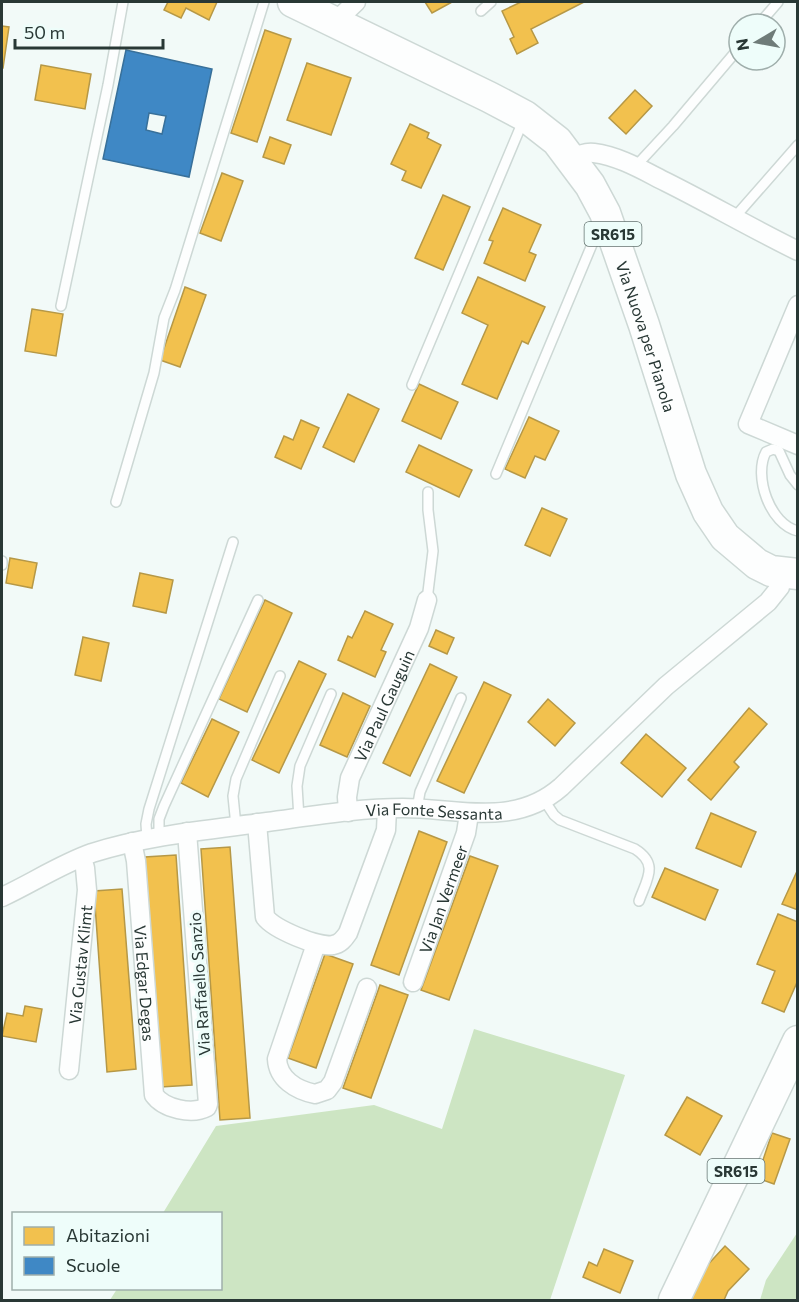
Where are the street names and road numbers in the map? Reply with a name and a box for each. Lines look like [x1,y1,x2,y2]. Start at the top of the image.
road number: SR615 [584,222,642,246]
street label: Via Nuova per Pianola [613,258,680,414]
street label: Via Paul Gauguin [349,647,417,765]
street label: Via Fonte Sessanta [365,798,503,822]
street label: Via Jan Vermeer [414,842,471,956]
street label: Via Gustav Klimt [64,903,95,1025]
street label: Via Raffaello Sanzio [185,912,213,1056]
street label: Via Edgar Degas [131,925,159,1042]
road number: SR615 [708,1159,764,1183]

